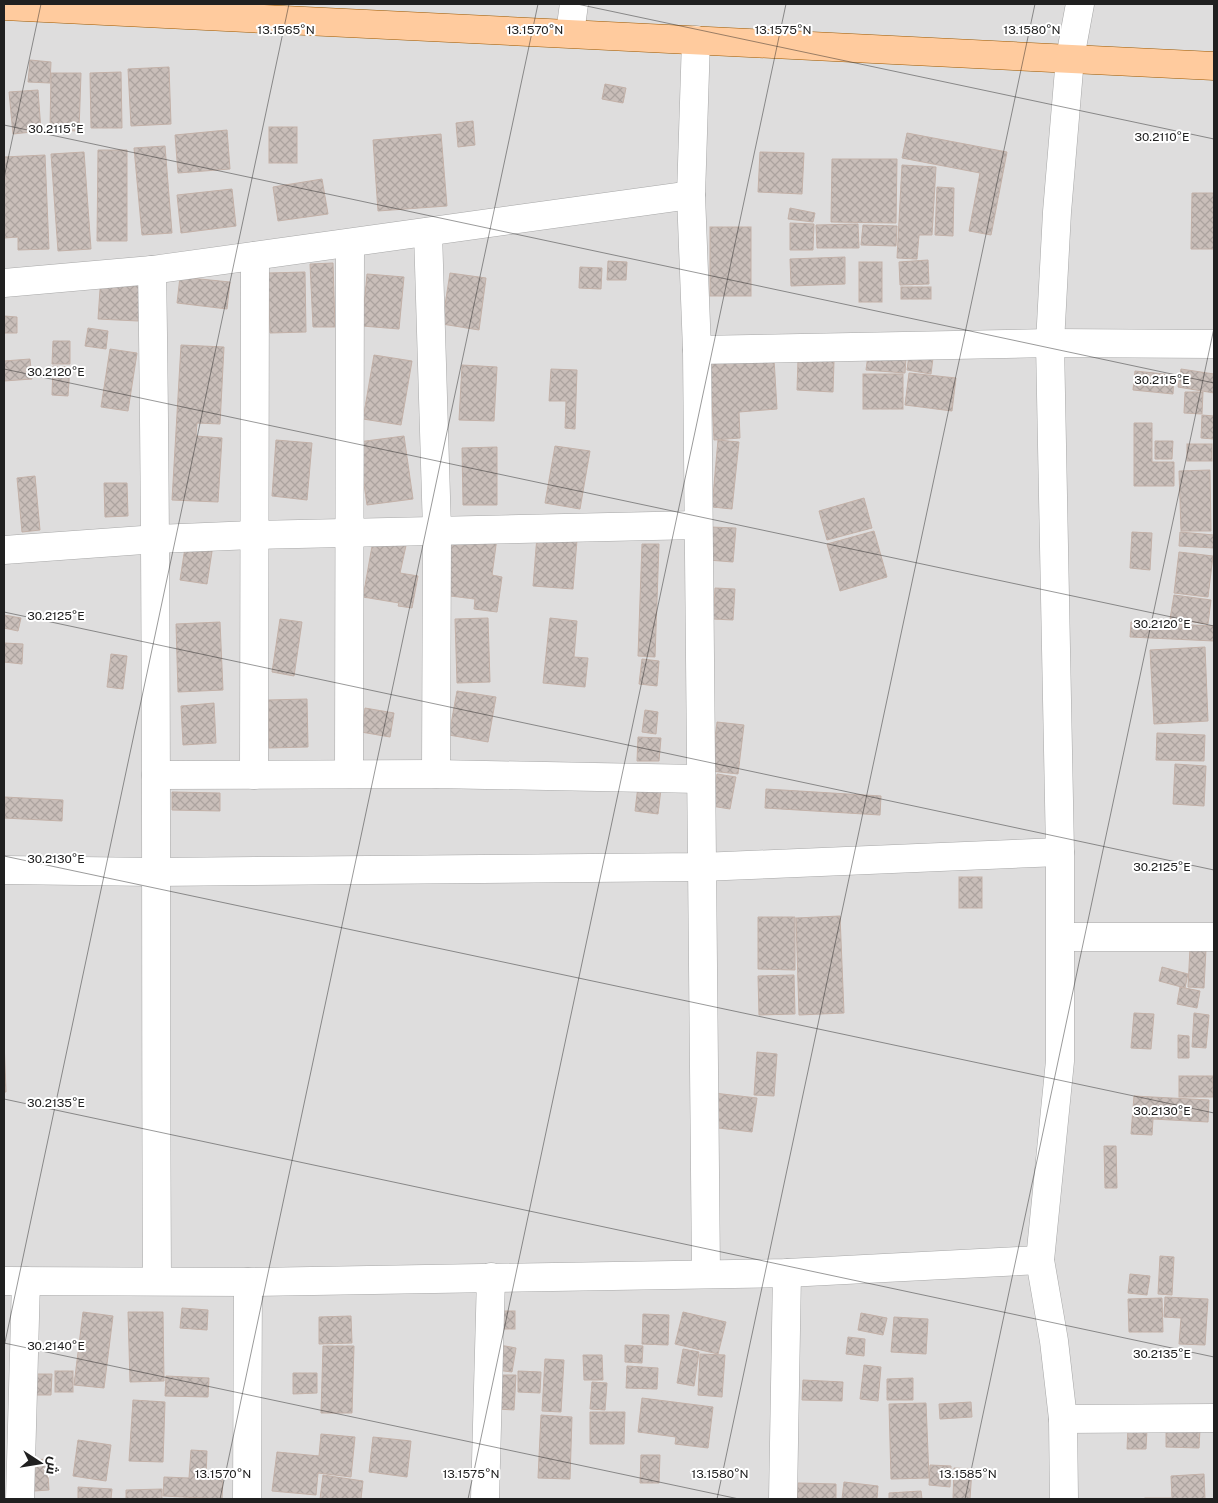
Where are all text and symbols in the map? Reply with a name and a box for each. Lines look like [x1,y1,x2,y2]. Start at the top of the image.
text: 13.1565°N [257,23,315,37]
text: 13.1570°N [507,23,563,37]
text: 13.1575°N [754,23,812,37]
text: 13.1580°N [1003,23,1061,37]
text: 30.2115°E [28,122,84,136]
text: 30.2110°E [1134,130,1190,144]
text: 30.2120°E [27,365,85,379]
text: 30.2115°E [1134,373,1190,387]
text: 30.2125°E [27,609,85,623]
text: 30.2120°E [1133,617,1191,631]
text: 30.2130°E [27,852,85,866]
text: 30.2125°E [1133,860,1191,874]
text: 30.2135°E [27,1096,85,1110]
text: 30.2130°E [1133,1104,1191,1118]
text: 30.2140°E [27,1339,85,1353]
text: 30.2135°E [1133,1347,1191,1361]
north arrow [15,1438,65,1488]
text: ش [42,1455,62,1476]
text: 13.1570°N [195,1467,251,1481]
text: 13.1575°N [442,1467,500,1481]
text: 13.1580°N [691,1467,749,1481]
text: 13.1585°N [939,1467,997,1481]

